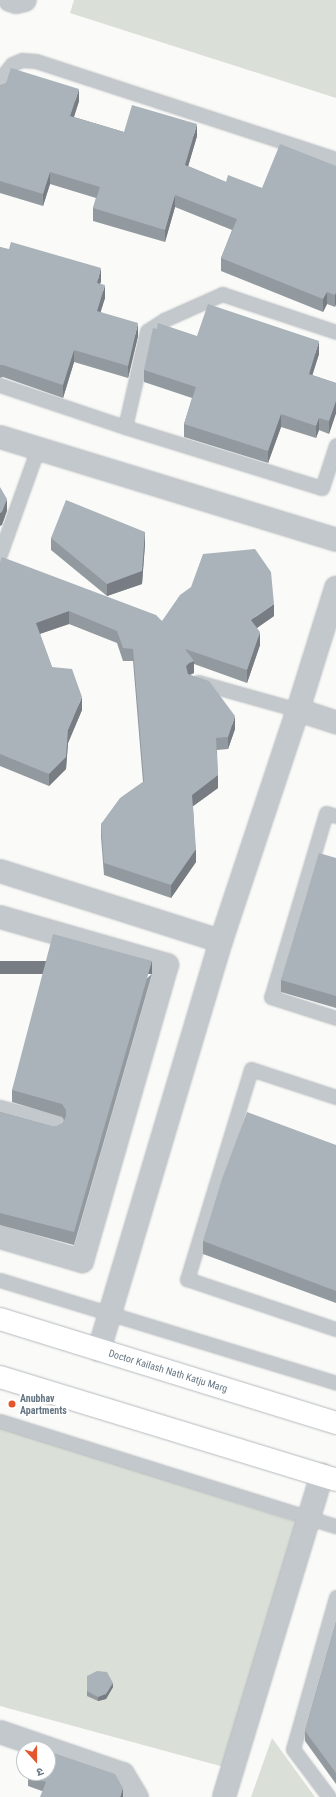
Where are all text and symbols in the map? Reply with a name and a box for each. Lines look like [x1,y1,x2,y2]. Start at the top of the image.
street label: Doctor Kailash Nath Katju Marg [107,1347,229,1395]
place label: Anubhav Apartments [20,1392,67,1416]
marker: Anubhav Apartments [7,1399,17,1409]
north arrow [16,1741,56,1781]
text: उ [35,1765,45,1779]

